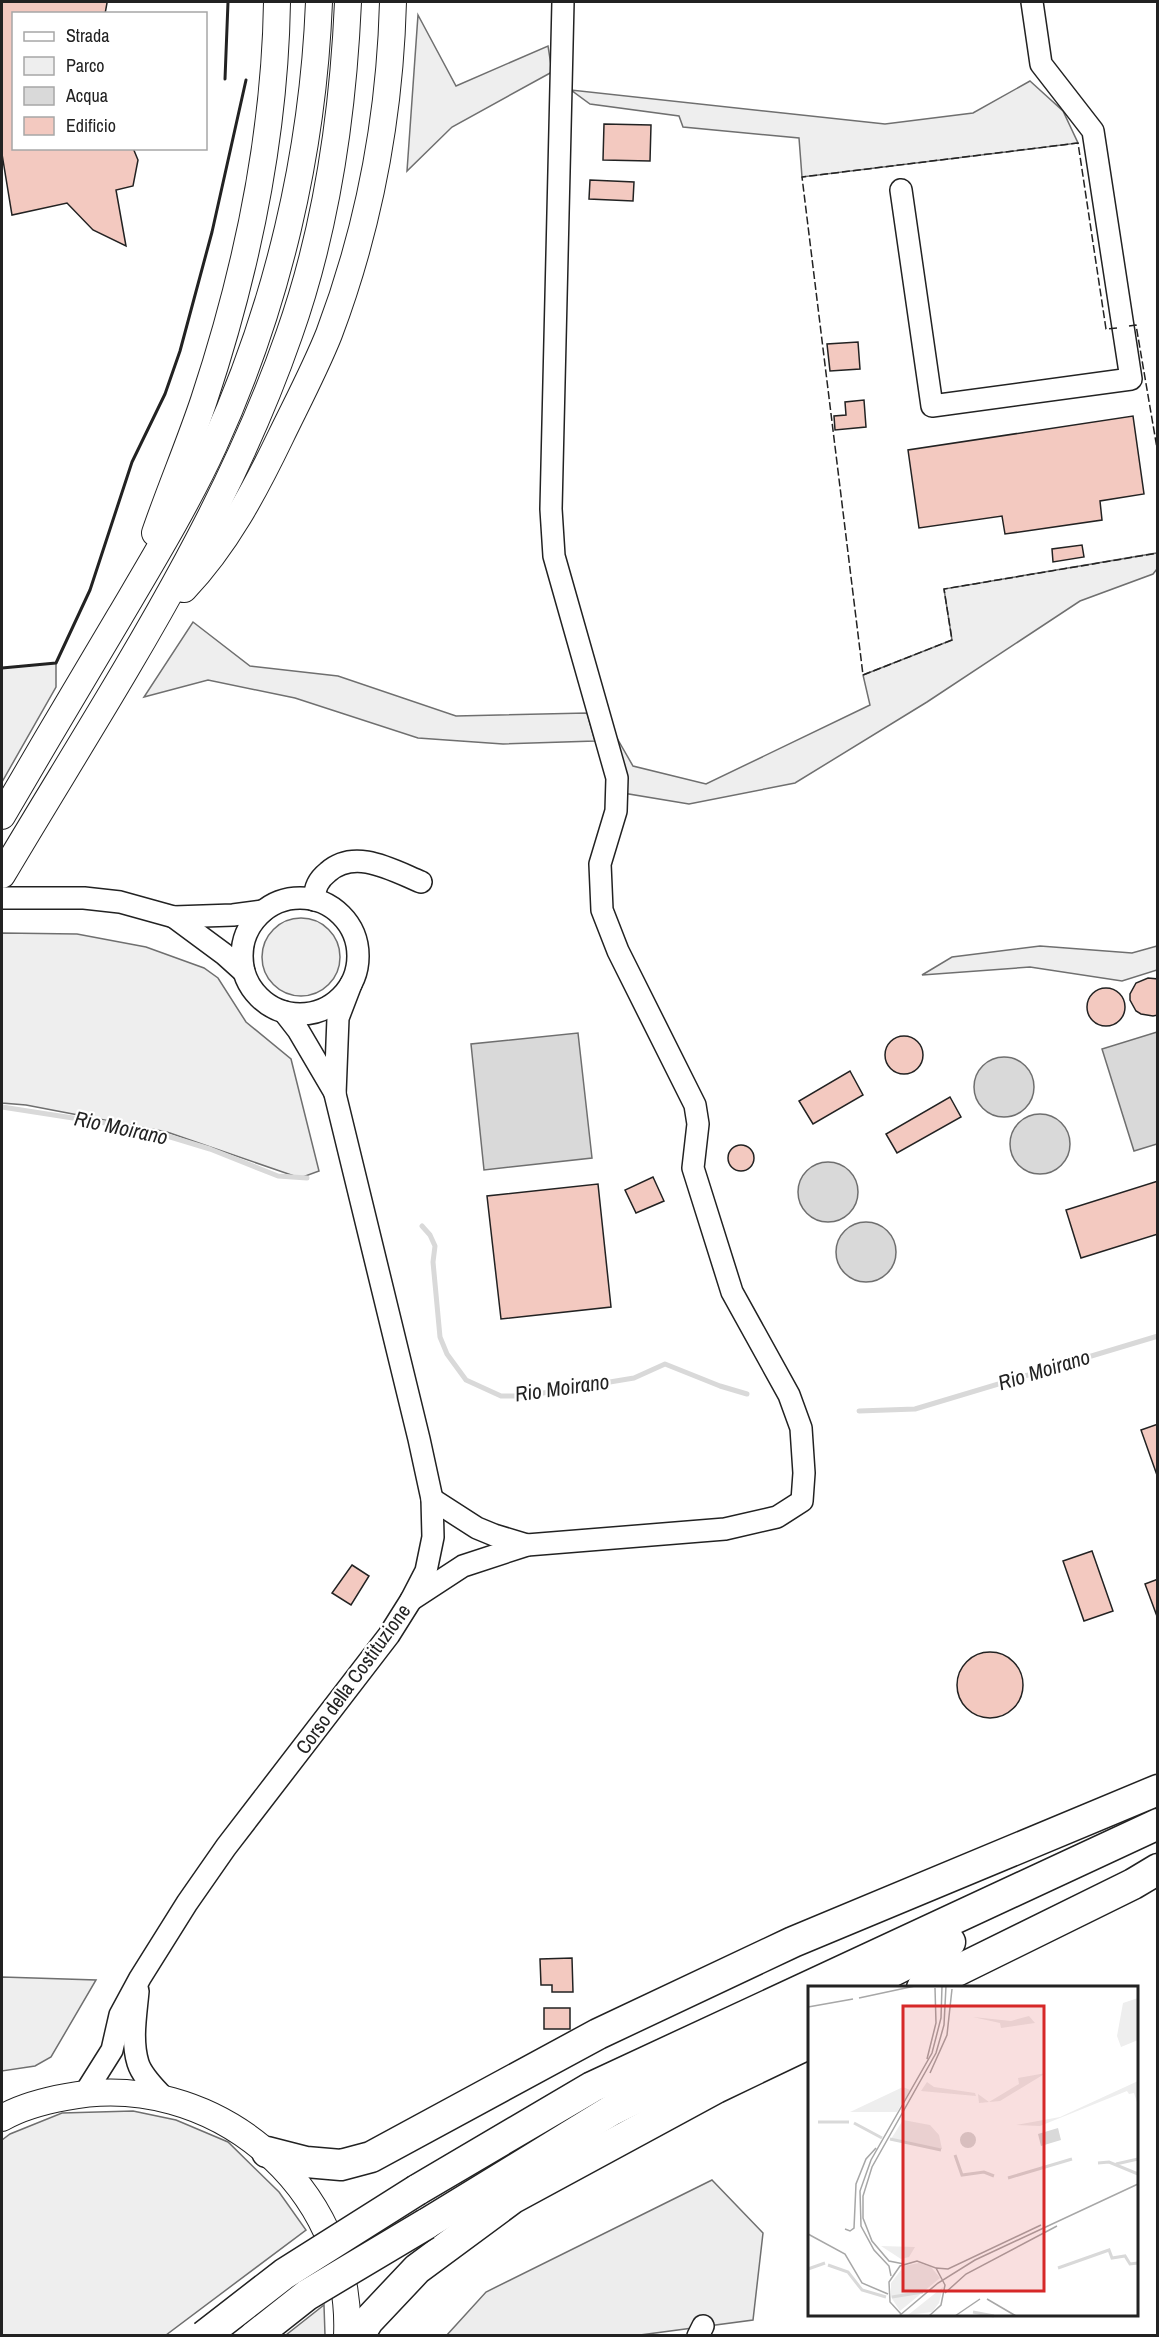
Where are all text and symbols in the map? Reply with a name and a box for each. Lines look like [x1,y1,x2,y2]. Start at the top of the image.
legend [12,12,207,150]
text: Strada [66,23,110,48]
text: Parco [66,53,105,78]
text: Acqua [65,83,108,108]
text: Edificio [66,113,116,138]
water label: Rio Moirano [72,1103,170,1152]
water label: Rio Moirano [994,1342,1093,1397]
water label: Rio Moirano [513,1367,611,1408]
street label: Corso della Costituzione [289,1598,416,1759]
inset map [808,1986,1138,2316]

